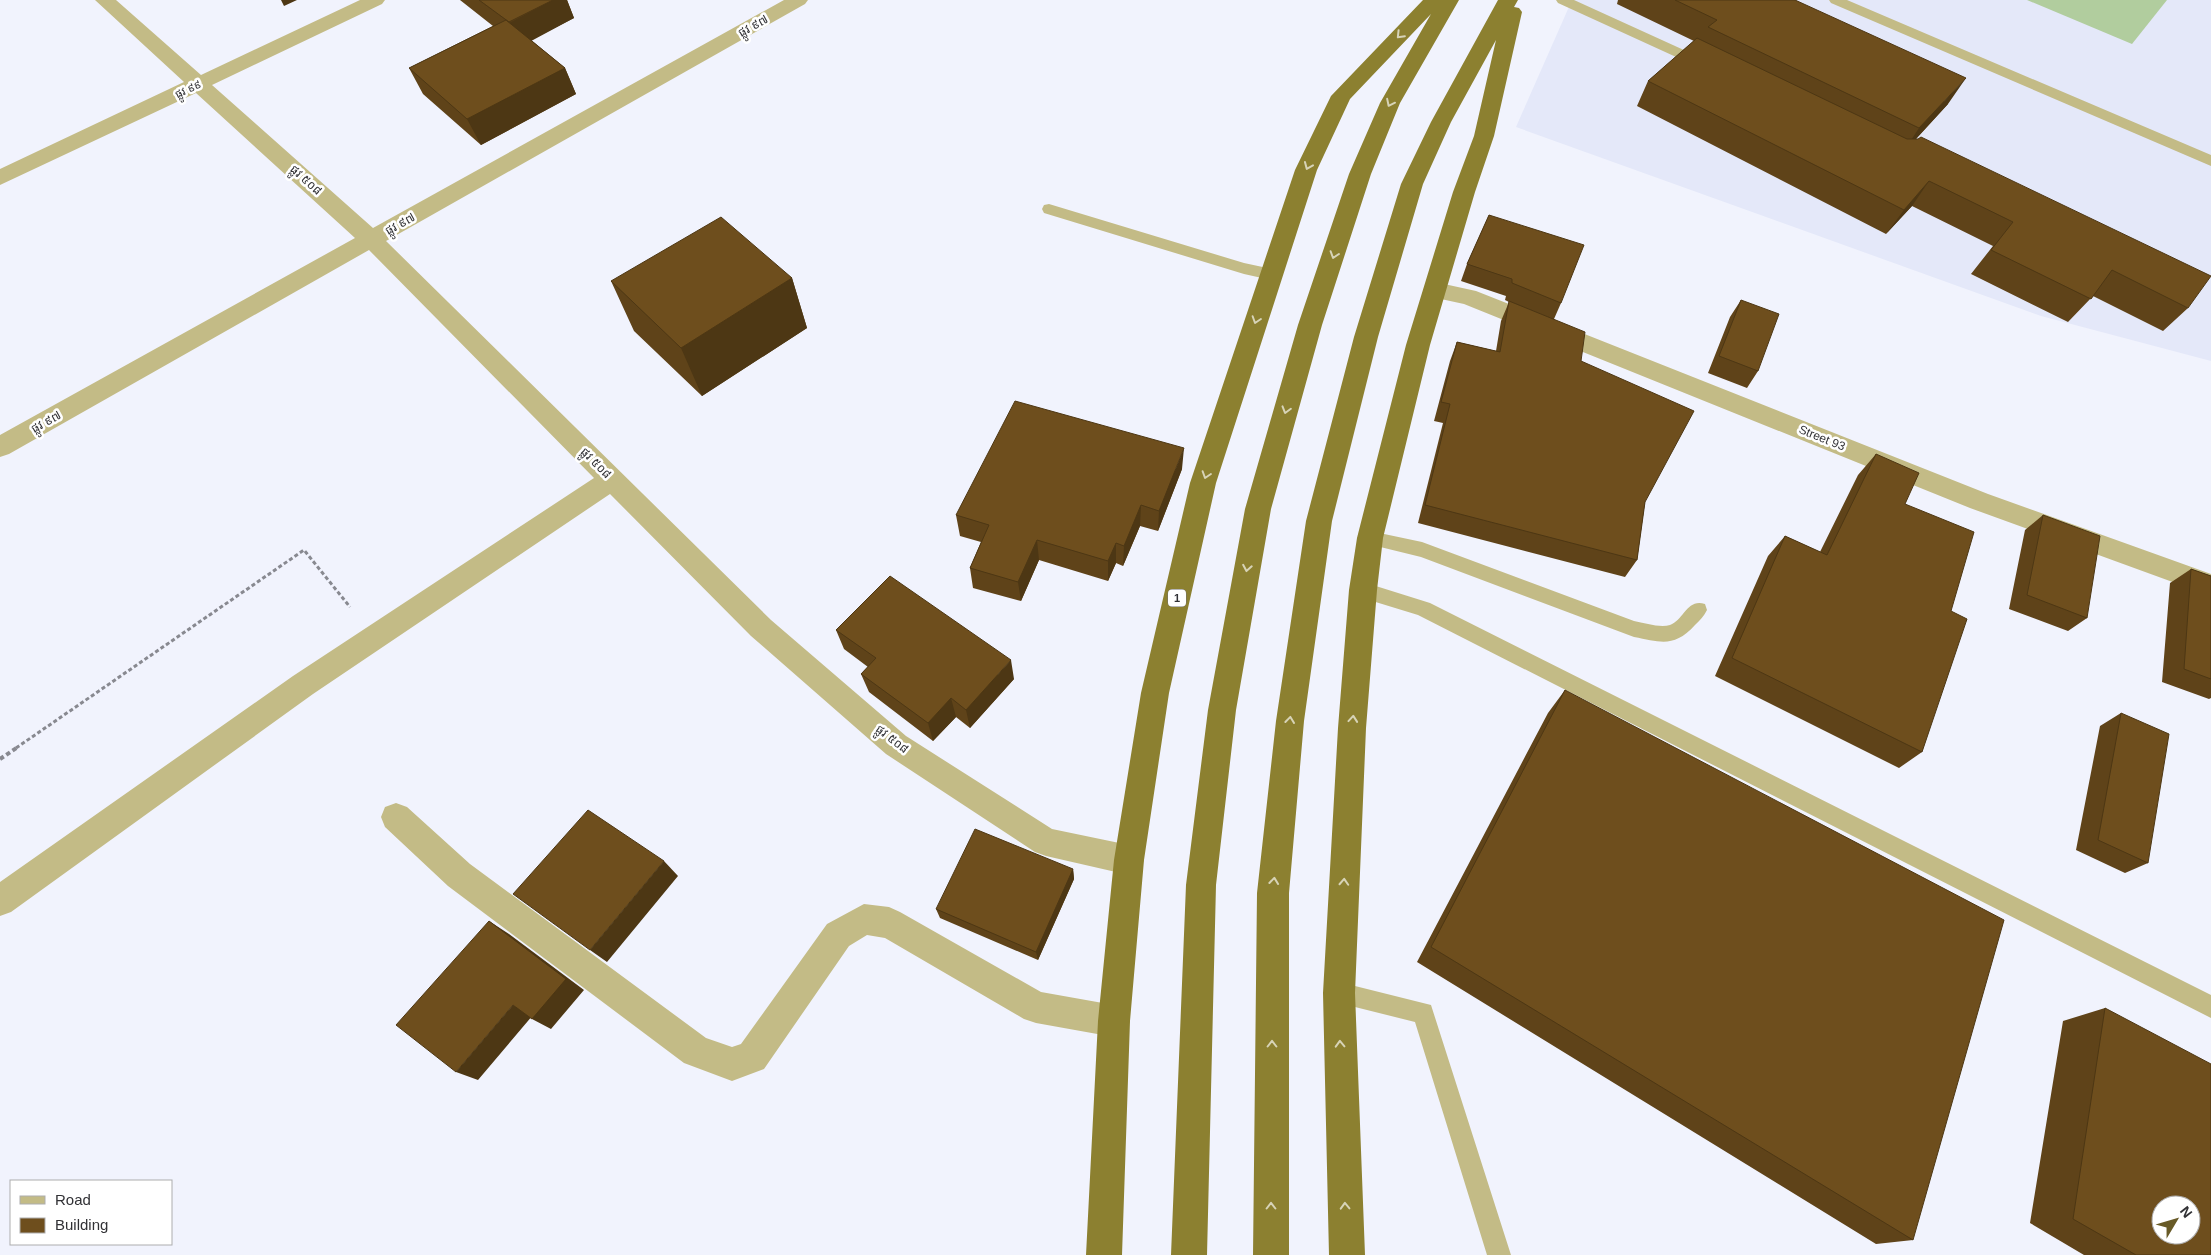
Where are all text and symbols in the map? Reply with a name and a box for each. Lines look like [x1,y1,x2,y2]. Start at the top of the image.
street label: ផ្លូវ ៩៧ [736,12,772,43]
one-way arrow [1397,29,1406,38]
street label: ផ្លូវ ៩៩ [173,78,205,104]
one-way arrow [1386,98,1396,107]
one-way arrow [1304,161,1315,170]
street label: ផ្លូវ ៥០៨ [285,162,325,200]
street label: ផ្លូវ ៩៧ [383,210,419,241]
one-way arrow [1329,251,1339,259]
one-way arrow [1252,315,1262,324]
one-way arrow [1281,406,1291,414]
street label: ផ្លូវ ៩៧ [29,408,65,439]
street label: Street 93 [1797,422,1847,454]
street label: ផ្លូវ ៥០៨ [575,445,614,484]
one-way arrow [1202,470,1212,478]
one-way arrow [1243,564,1253,573]
road number: 1 [1168,590,1186,606]
one-way arrow [1284,715,1295,723]
one-way arrow [1347,715,1358,723]
street label: ផ្លូវ ៥០៨ [871,722,911,759]
one-way arrow [1268,877,1279,885]
one-way arrow [1339,877,1350,885]
one-way arrow [1267,1040,1277,1048]
one-way arrow [1335,1040,1346,1048]
legend [10,1180,172,1245]
text: Road [55,1191,91,1208]
north arrow [2151,1195,2201,1245]
one-way arrow [1266,1202,1276,1210]
one-way arrow [1340,1202,1351,1210]
text: N [2177,1203,2196,1221]
text: Building [55,1216,108,1233]

